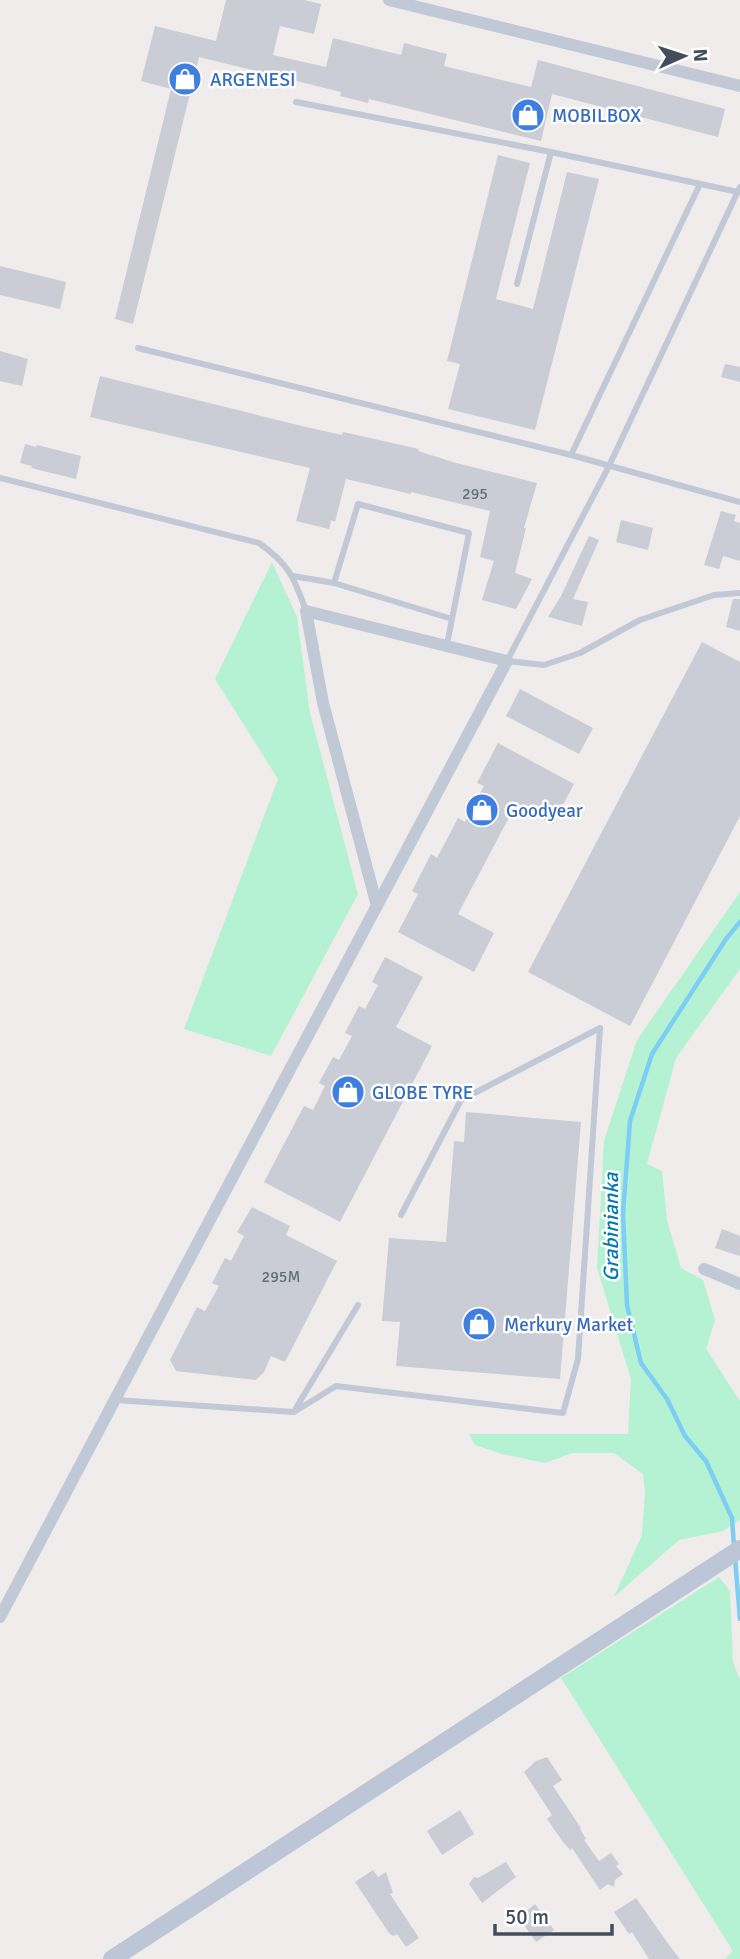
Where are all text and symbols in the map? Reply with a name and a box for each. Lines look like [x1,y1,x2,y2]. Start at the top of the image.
north arrow [649,21,719,91]
text: N [688,48,712,62]
shop icon: ARGENESI [166,60,204,98]
place label: ARGENESI [210,68,296,92]
shop icon: MOBILBOX [509,96,547,134]
place label: MOBILBOX [552,104,641,128]
house number: 295 [462,484,488,504]
shop icon: Goodyear [463,791,501,829]
place label: Goodyear [506,799,583,823]
shop icon: GLOBE TYRE [329,1073,367,1111]
place label: GLOBE TYRE [372,1081,474,1105]
water label: Grabinianka [598,1171,624,1281]
house number: 295M [262,1267,300,1287]
shop icon: Merkury Market [460,1305,498,1343]
place label: Merkury Market [504,1313,634,1337]
scale bar [495,1892,612,1936]
text: 50 m [505,1904,549,1930]

